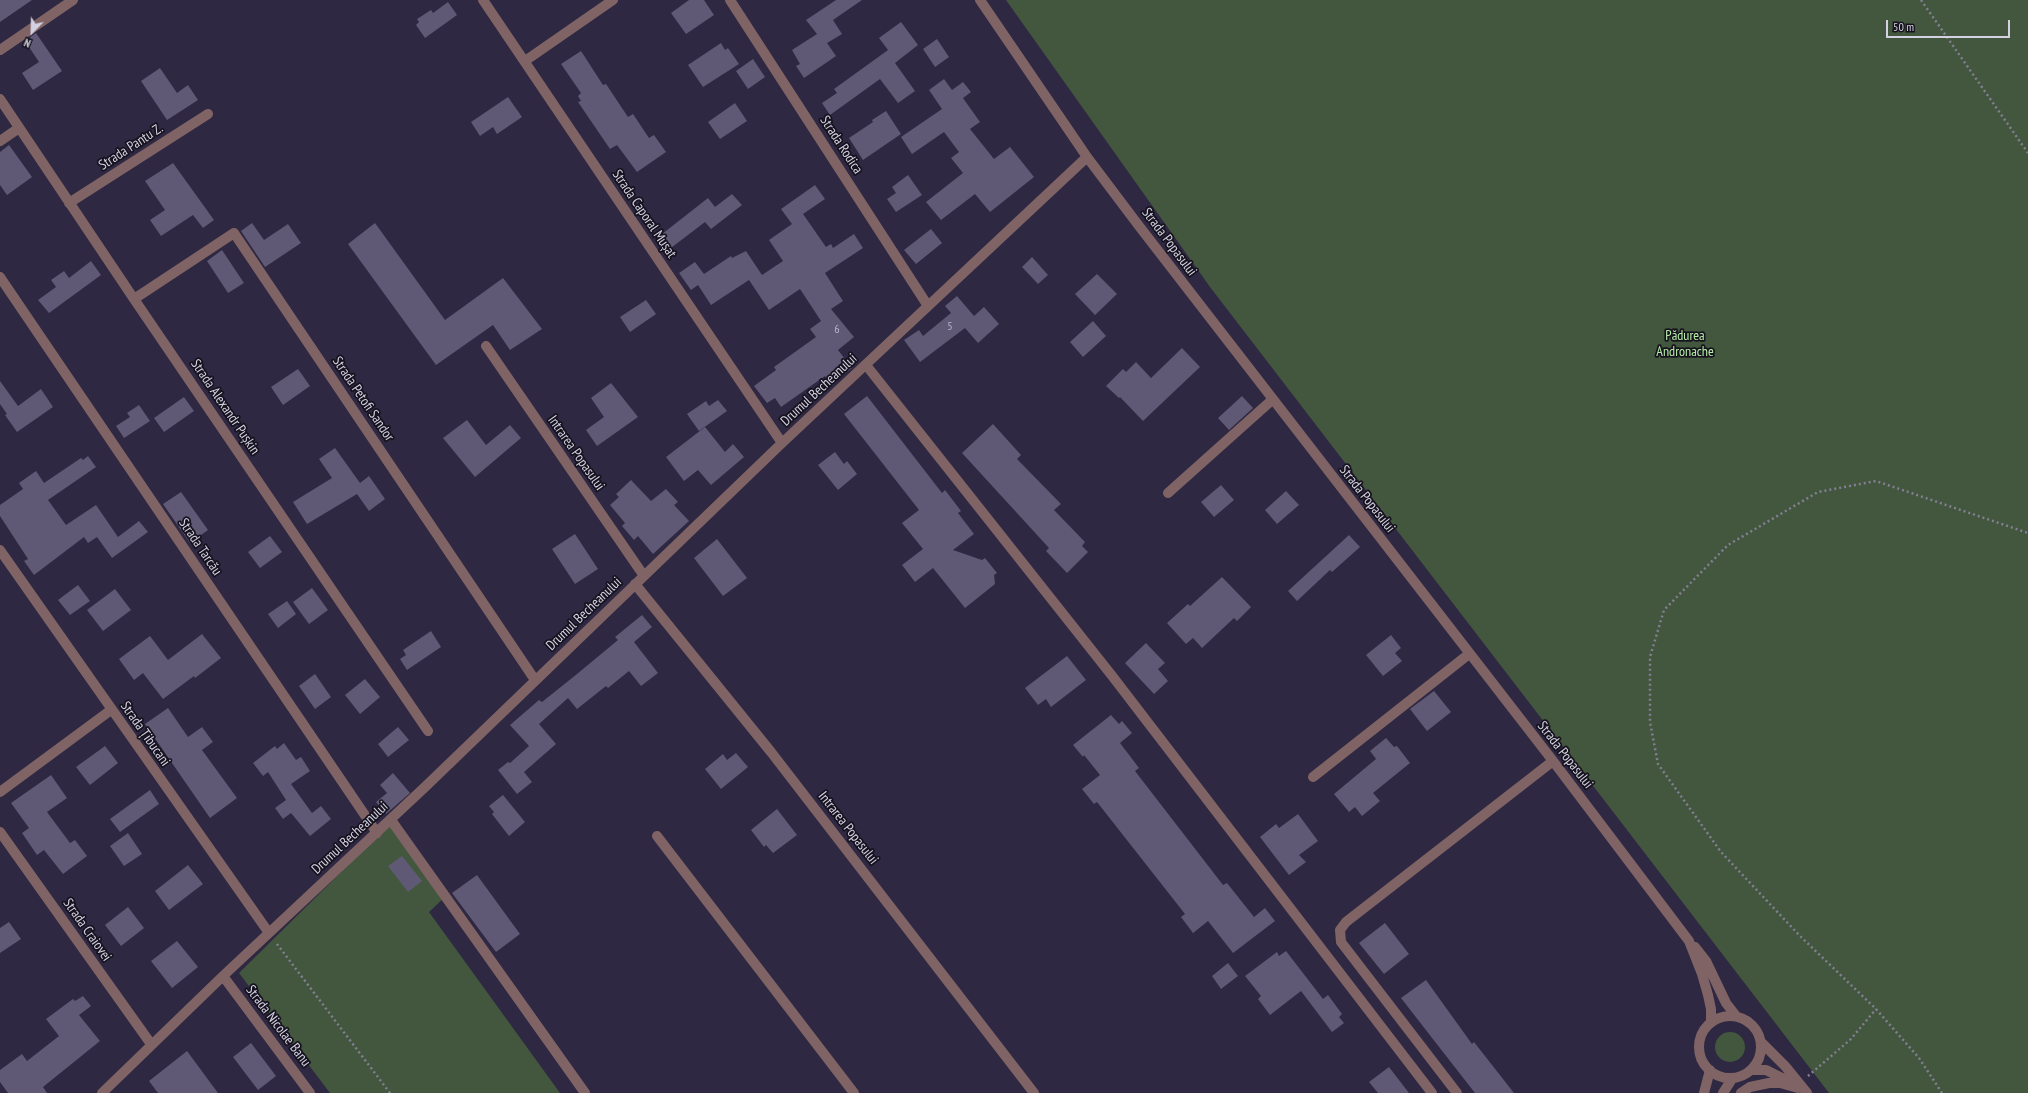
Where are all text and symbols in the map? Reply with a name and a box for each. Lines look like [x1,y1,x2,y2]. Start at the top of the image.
north arrow [12,12,52,52]
scale bar [1888,12,2012,38]
text: 50 m [1893,19,1914,34]
text: N [22,35,33,51]
street label: Strada Rodica [816,113,866,177]
street label: Strada Pantu Z. [96,120,166,174]
street label: Strada Caporal Mușat [608,167,680,261]
street label: Strada Popasului [1138,205,1200,279]
house number: 5 [947,320,953,334]
house number: 6 [834,323,840,337]
park label: Pădurea Andronache [1656,328,1714,360]
street label: Drumul Becheanului [777,350,861,430]
street label: Strada Petofi Sandor [329,354,397,444]
street label: Strada Alexandr Pușkin [187,356,263,458]
street label: Intrarea Popasului [544,412,608,494]
street label: Strada Popasului [1336,462,1398,536]
street label: Strada Tarcău [175,515,225,579]
street label: Drumul Becheanului [543,574,625,654]
street label: Strada Țibucani [117,698,173,770]
street label: Strada Popasului [1534,718,1596,792]
street label: Intrarea Popasului [814,788,882,868]
street label: Drumul Becheanului [308,798,392,878]
street label: Strada Craiovei [59,895,115,965]
street label: Strada Nicolae Banu [242,982,314,1070]

